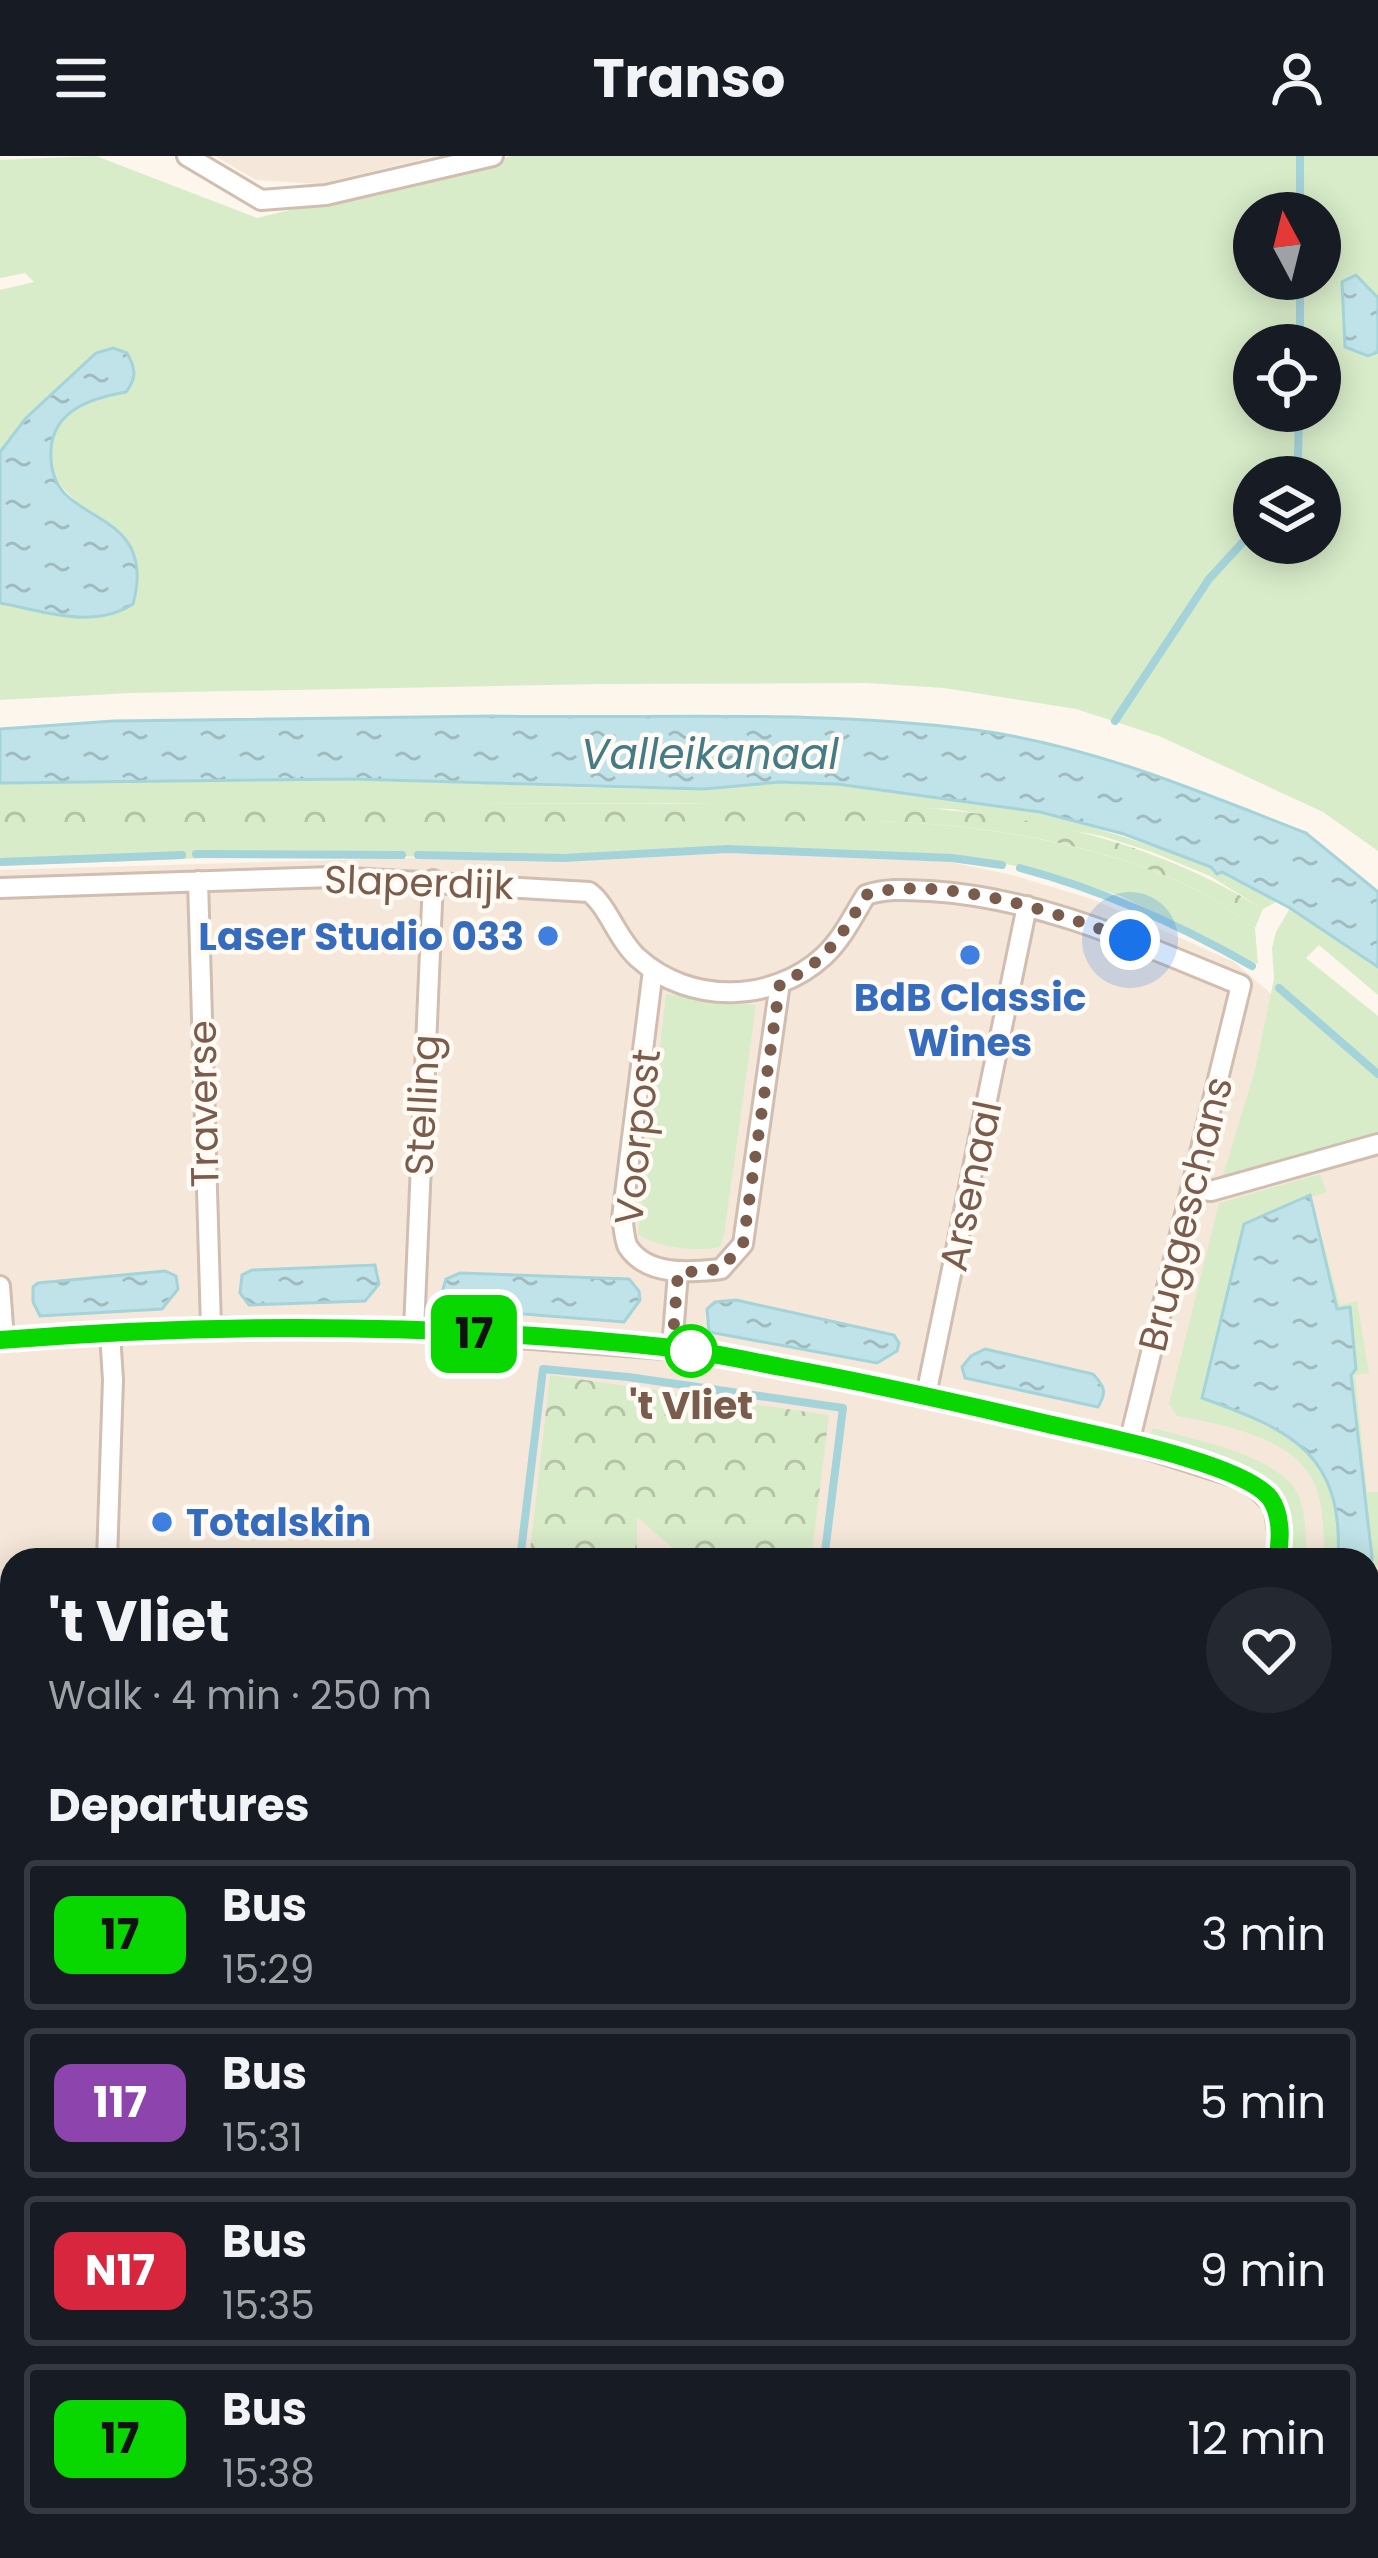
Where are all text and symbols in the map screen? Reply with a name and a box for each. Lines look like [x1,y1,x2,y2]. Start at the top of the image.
text: Transo [593,40,785,116]
icon: menu [48,45,114,111]
icon: person [1264,45,1330,111]
north arrow [1233,192,1341,300]
map controls [1233,192,1341,564]
button: locate [1233,324,1341,432]
button: layers [1233,456,1341,564]
water label: Valleikanaal [581,725,840,784]
street label: Slaperdijk [323,852,515,913]
place label: Laser Studio 033 [198,909,524,964]
your location [1100,910,1160,970]
marker: Laser Studio 033 [535,923,561,949]
marker: BdB Classic Wines [957,942,983,968]
place label: BdB Classic Wines [854,970,1086,1070]
street label: Traverse [175,1020,232,1188]
street label: Stelling [391,1033,454,1177]
street label: Voorpost [601,1046,674,1228]
street label: Bruggeschans [1125,1071,1246,1357]
street label: Arsenaal [926,1096,1015,1276]
line badge: 17 [420,1295,528,1373]
text: 17 [455,1304,493,1363]
marker: 't Vliet [666,1326,716,1376]
place label: 't Vliet [629,1378,753,1433]
place label: Totalskin [186,1495,371,1550]
marker: Totalskin [149,1509,175,1535]
text: 't Vliet [48,1581,229,1661]
button: heart [1206,1587,1332,1713]
text: Walk · 4 min · 250 m [48,1668,432,1723]
text: Departures [48,1774,310,1837]
text: Bus [222,1874,307,1937]
text: 3 min [1201,1903,1326,1966]
text: 17 [101,1905,139,1964]
text: 15:29 [222,1942,314,1997]
text: Bus [222,2042,307,2105]
text: 5 min [1200,2071,1326,2134]
text: 117 [93,2073,147,2132]
text: 15:31 [222,2110,303,2165]
text: Bus [222,2210,307,2273]
text: 9 min [1199,2239,1326,2302]
text: N17 [85,2241,155,2300]
text: 15:35 [222,2278,315,2333]
text: Bus [222,2378,307,2441]
text: 12 min [1187,2407,1326,2470]
text: 17 [101,2409,139,2468]
text: 15:38 [222,2446,315,2501]

